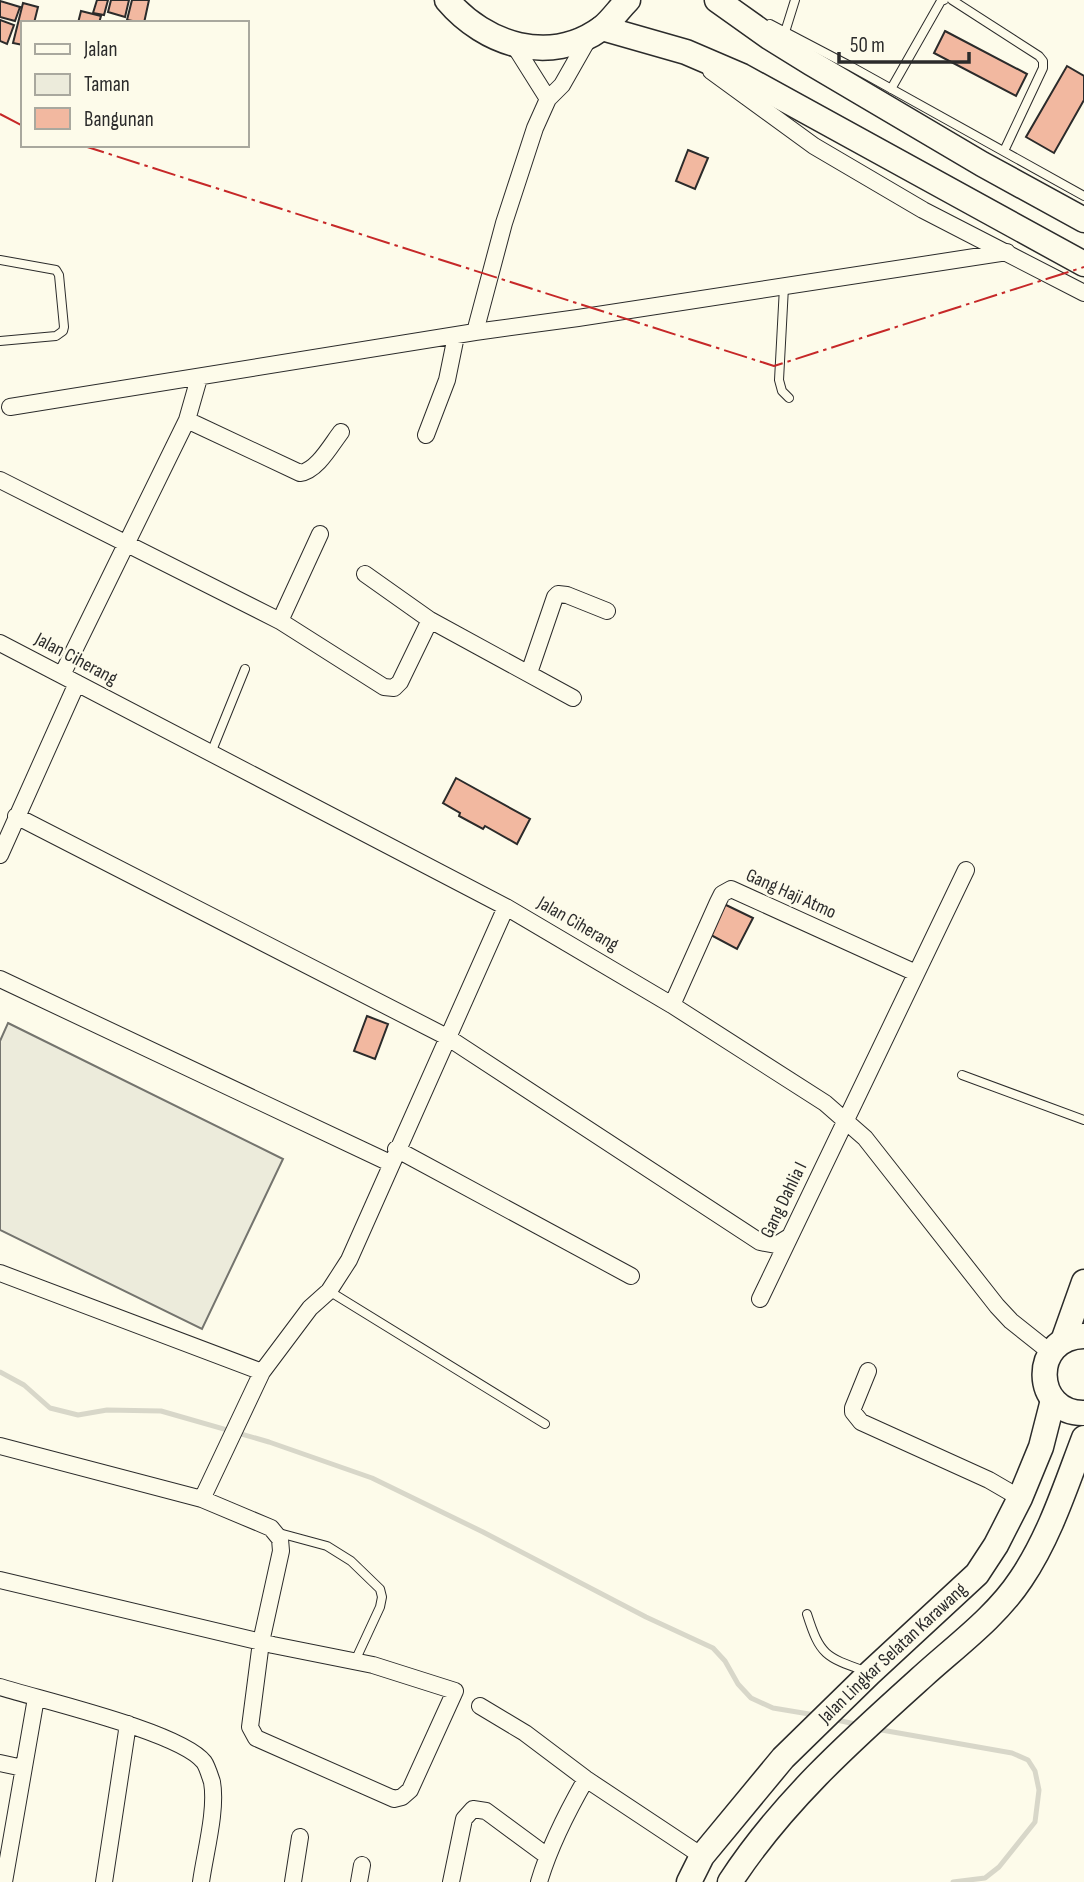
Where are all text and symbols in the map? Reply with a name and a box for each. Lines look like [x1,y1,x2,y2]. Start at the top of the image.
legend [21,21,248,147]
scale bar [839,21,968,65]
text: 50 m [850,33,885,58]
text: Jalan [83,37,117,62]
text: Taman [84,72,130,97]
text: Bangunan [84,107,154,132]
street label: Jalan Ciherang [30,627,121,690]
street label: Gang Haji Atmo [742,864,840,924]
street label: Jalan Ciherang [532,891,623,957]
street label: Gang Dahlia I [756,1158,812,1242]
street label: Jalan Lingkar Selatan Karawang [813,1578,972,1729]

